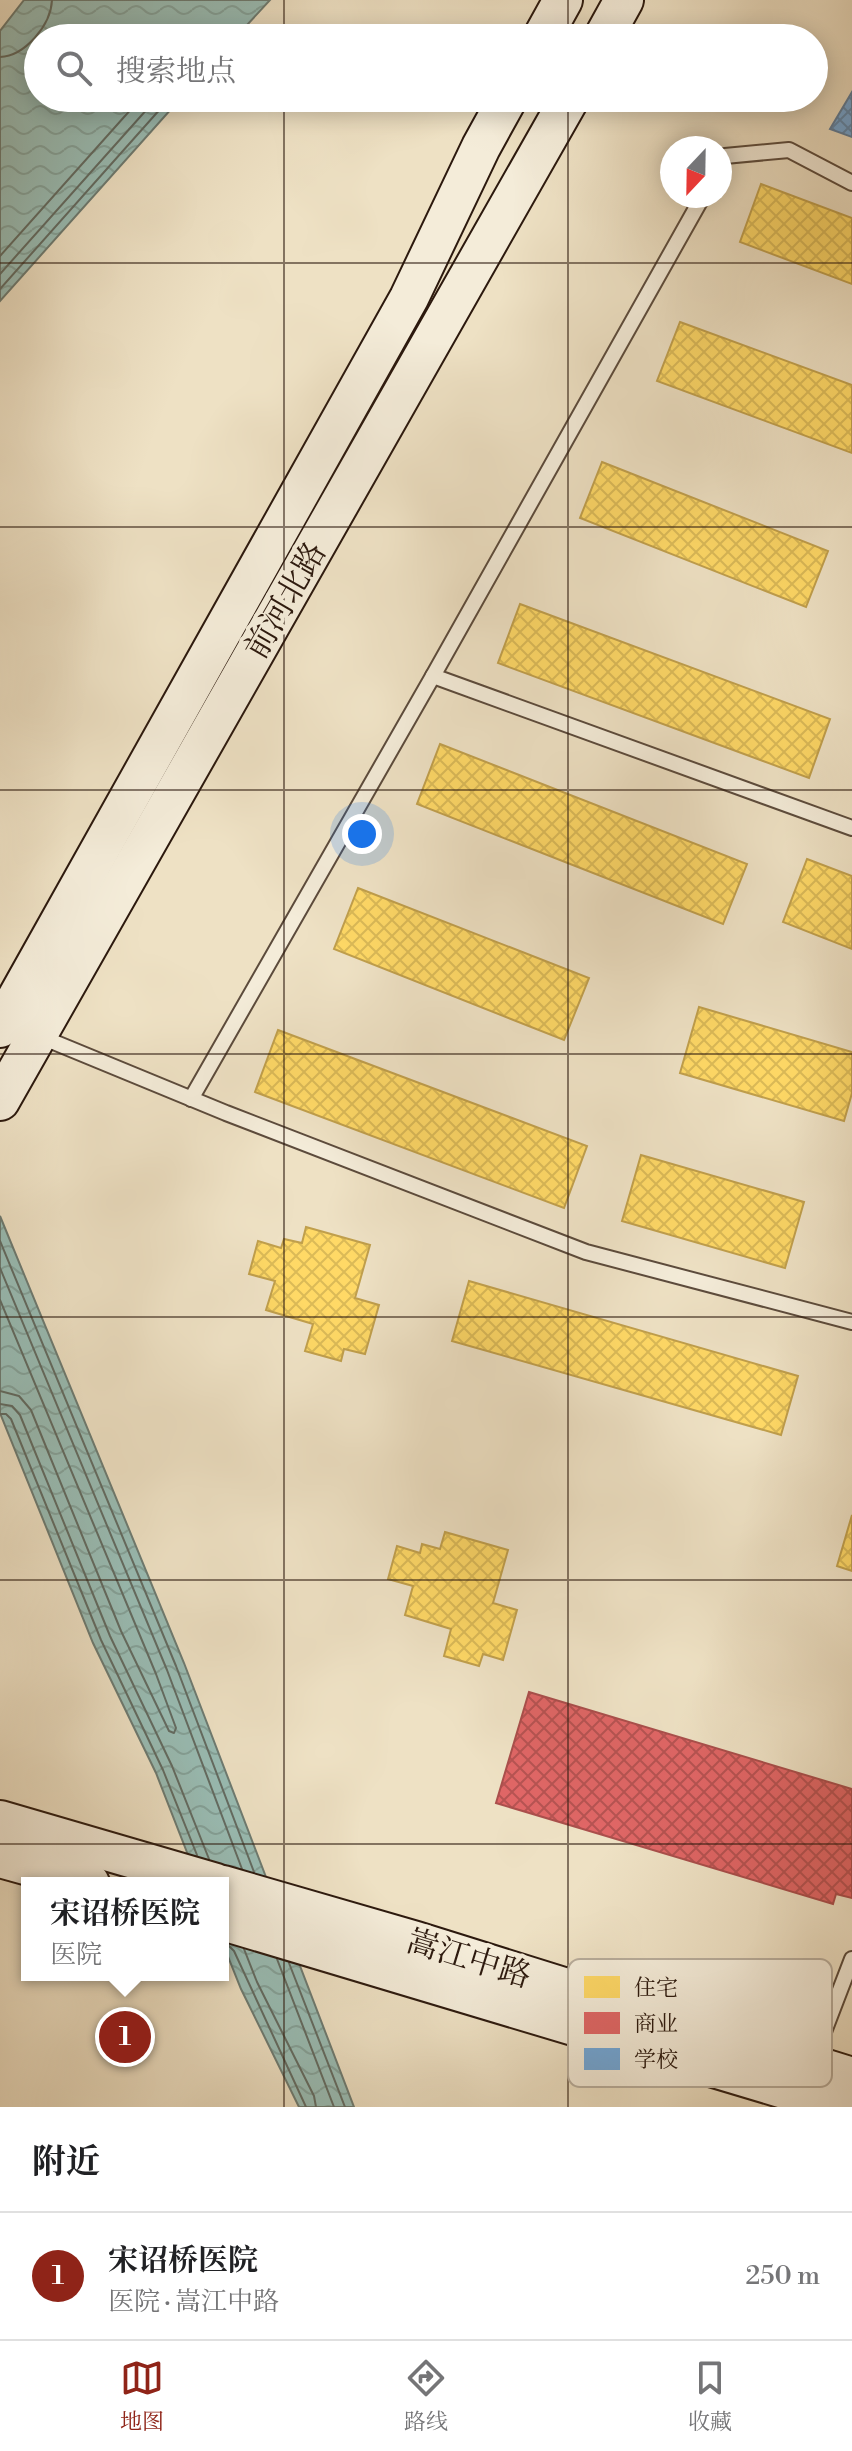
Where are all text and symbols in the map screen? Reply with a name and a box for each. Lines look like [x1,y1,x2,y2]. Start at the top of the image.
search box [24,24,828,112]
icon: search [52,46,96,90]
text: 搜索地点 [116,53,236,91]
north arrow [660,136,732,208]
street label: 前河北路 [237,535,335,666]
your location [342,814,382,854]
popup [21,1877,229,1981]
text: 宋诏桥医院 [50,1895,200,1933]
street label: 嵩江中路 [402,1921,536,1997]
text: 医院 [50,1939,102,1971]
legend [568,1959,832,2087]
text: 住宅 [634,1975,678,2002]
pin: 1 [99,2007,151,2067]
text: 商业 [634,2011,678,2038]
text: 学校 [634,2047,678,2074]
text: 附近 [32,2142,100,2184]
text: 宋诏桥医院 [108,2242,258,2280]
text: 1 [52,2260,64,2292]
text: 250 m [745,2260,820,2292]
text: 医院 · 嵩江中路 [108,2286,279,2318]
tab: 地图 [120,2356,164,2436]
tab: 路线 [404,2356,448,2436]
tab: 收藏 [688,2356,732,2436]

